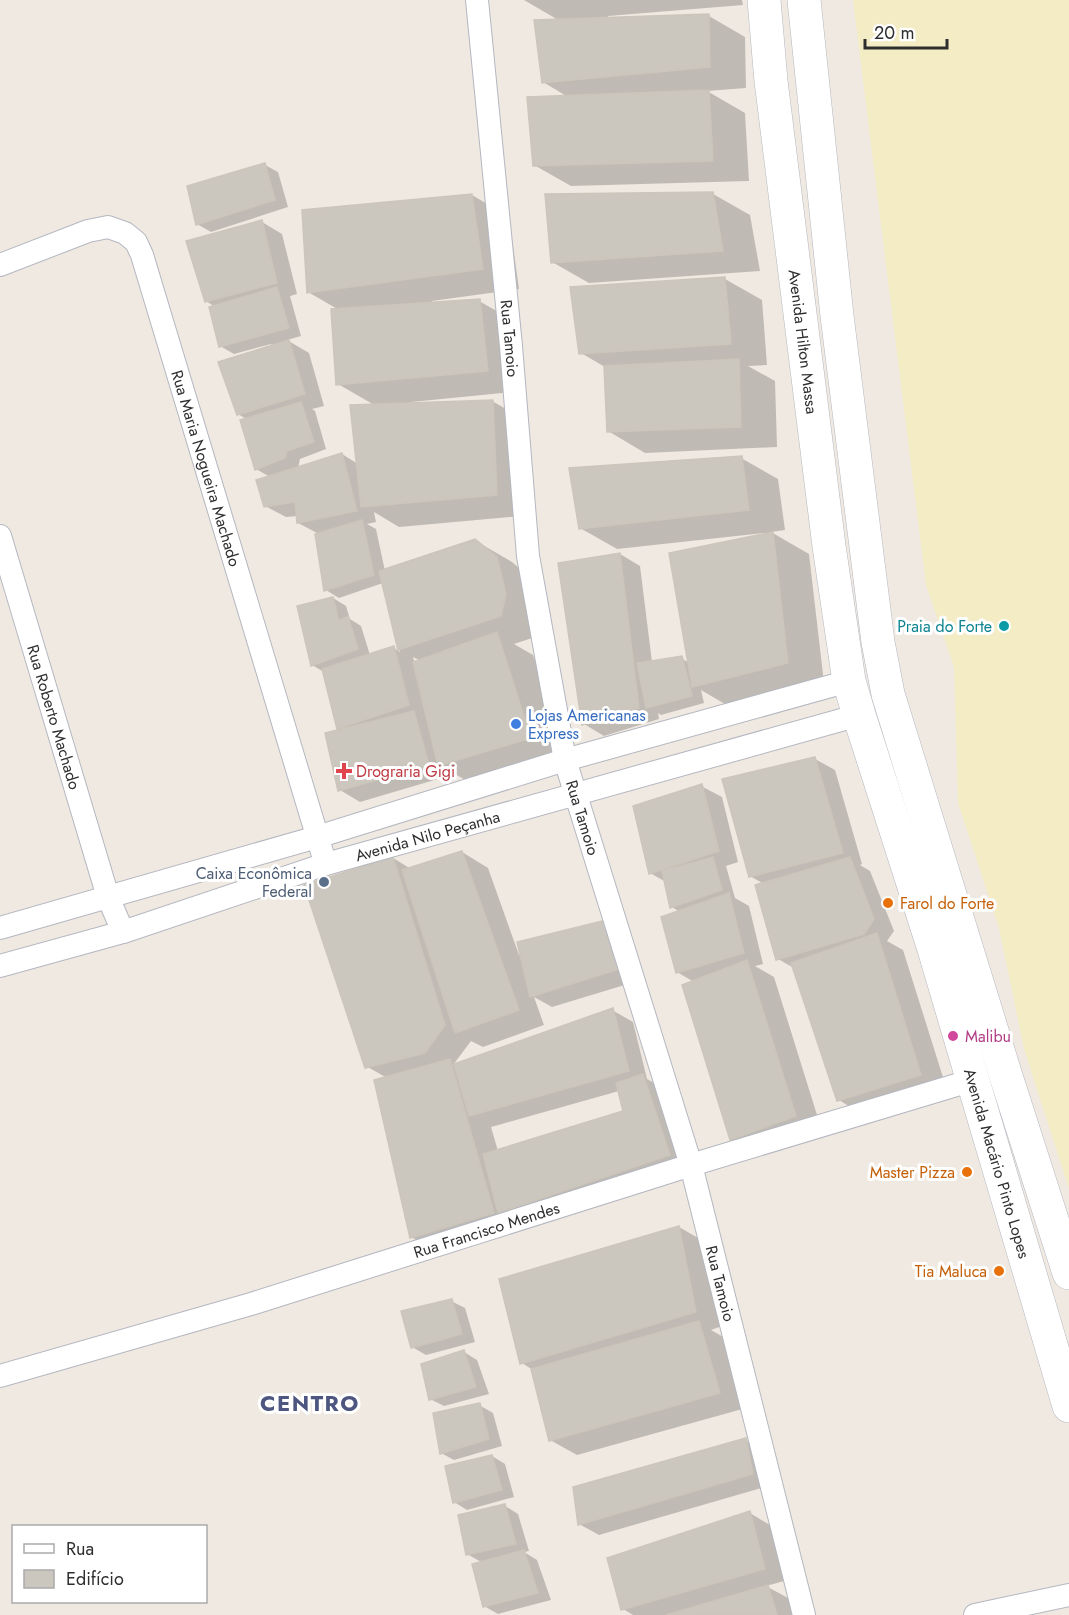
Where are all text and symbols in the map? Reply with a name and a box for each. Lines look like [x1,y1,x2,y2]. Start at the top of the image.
scale bar [865,12,948,50]
text: 20 m [874,20,914,46]
street label: Avenida Hilton Massa [783,268,823,415]
street label: Rua Tamoio [495,299,524,378]
street label: Rua Maria Nogueira Machado [165,367,246,570]
place label: Praia do Forte [897,615,992,638]
marker: Praia do Forte [997,619,1011,633]
street label: Rua Roberto Machado [21,642,86,793]
place label: Lojas Americanas Express [528,704,646,745]
marker: Lojas Americanas Express [509,717,523,731]
place label: Drograria Gigi [356,760,455,783]
marker: Drograria Gigi [337,764,351,778]
street label: Rua Tamoio [560,777,605,858]
street label: Avenida Nilo Peçanha [353,805,503,867]
place label: Caixa Econômica Federal [196,862,312,903]
marker: Caixa Econômica Federal [317,875,331,889]
place label: Farol do Forte [900,892,994,915]
marker: Farol do Forte [881,896,895,910]
place label: Malibu [965,1025,1011,1048]
marker: Malibu [946,1029,960,1043]
street label: Avenida Macário Pinto Lopes [958,1066,1036,1261]
place label: Master Pizza [870,1161,955,1184]
marker: Master Pizza [960,1165,974,1179]
street label: Rua Francisco Mendes [411,1196,563,1264]
street label: Rua Tamoio [700,1243,741,1324]
place label: Tia Maluca [915,1260,987,1283]
marker: Tia Maluca [992,1264,1006,1278]
district label: CENTRO [260,1387,360,1419]
legend [12,1525,207,1603]
text: Rua [66,1536,94,1562]
text: Edifício [66,1566,124,1592]

